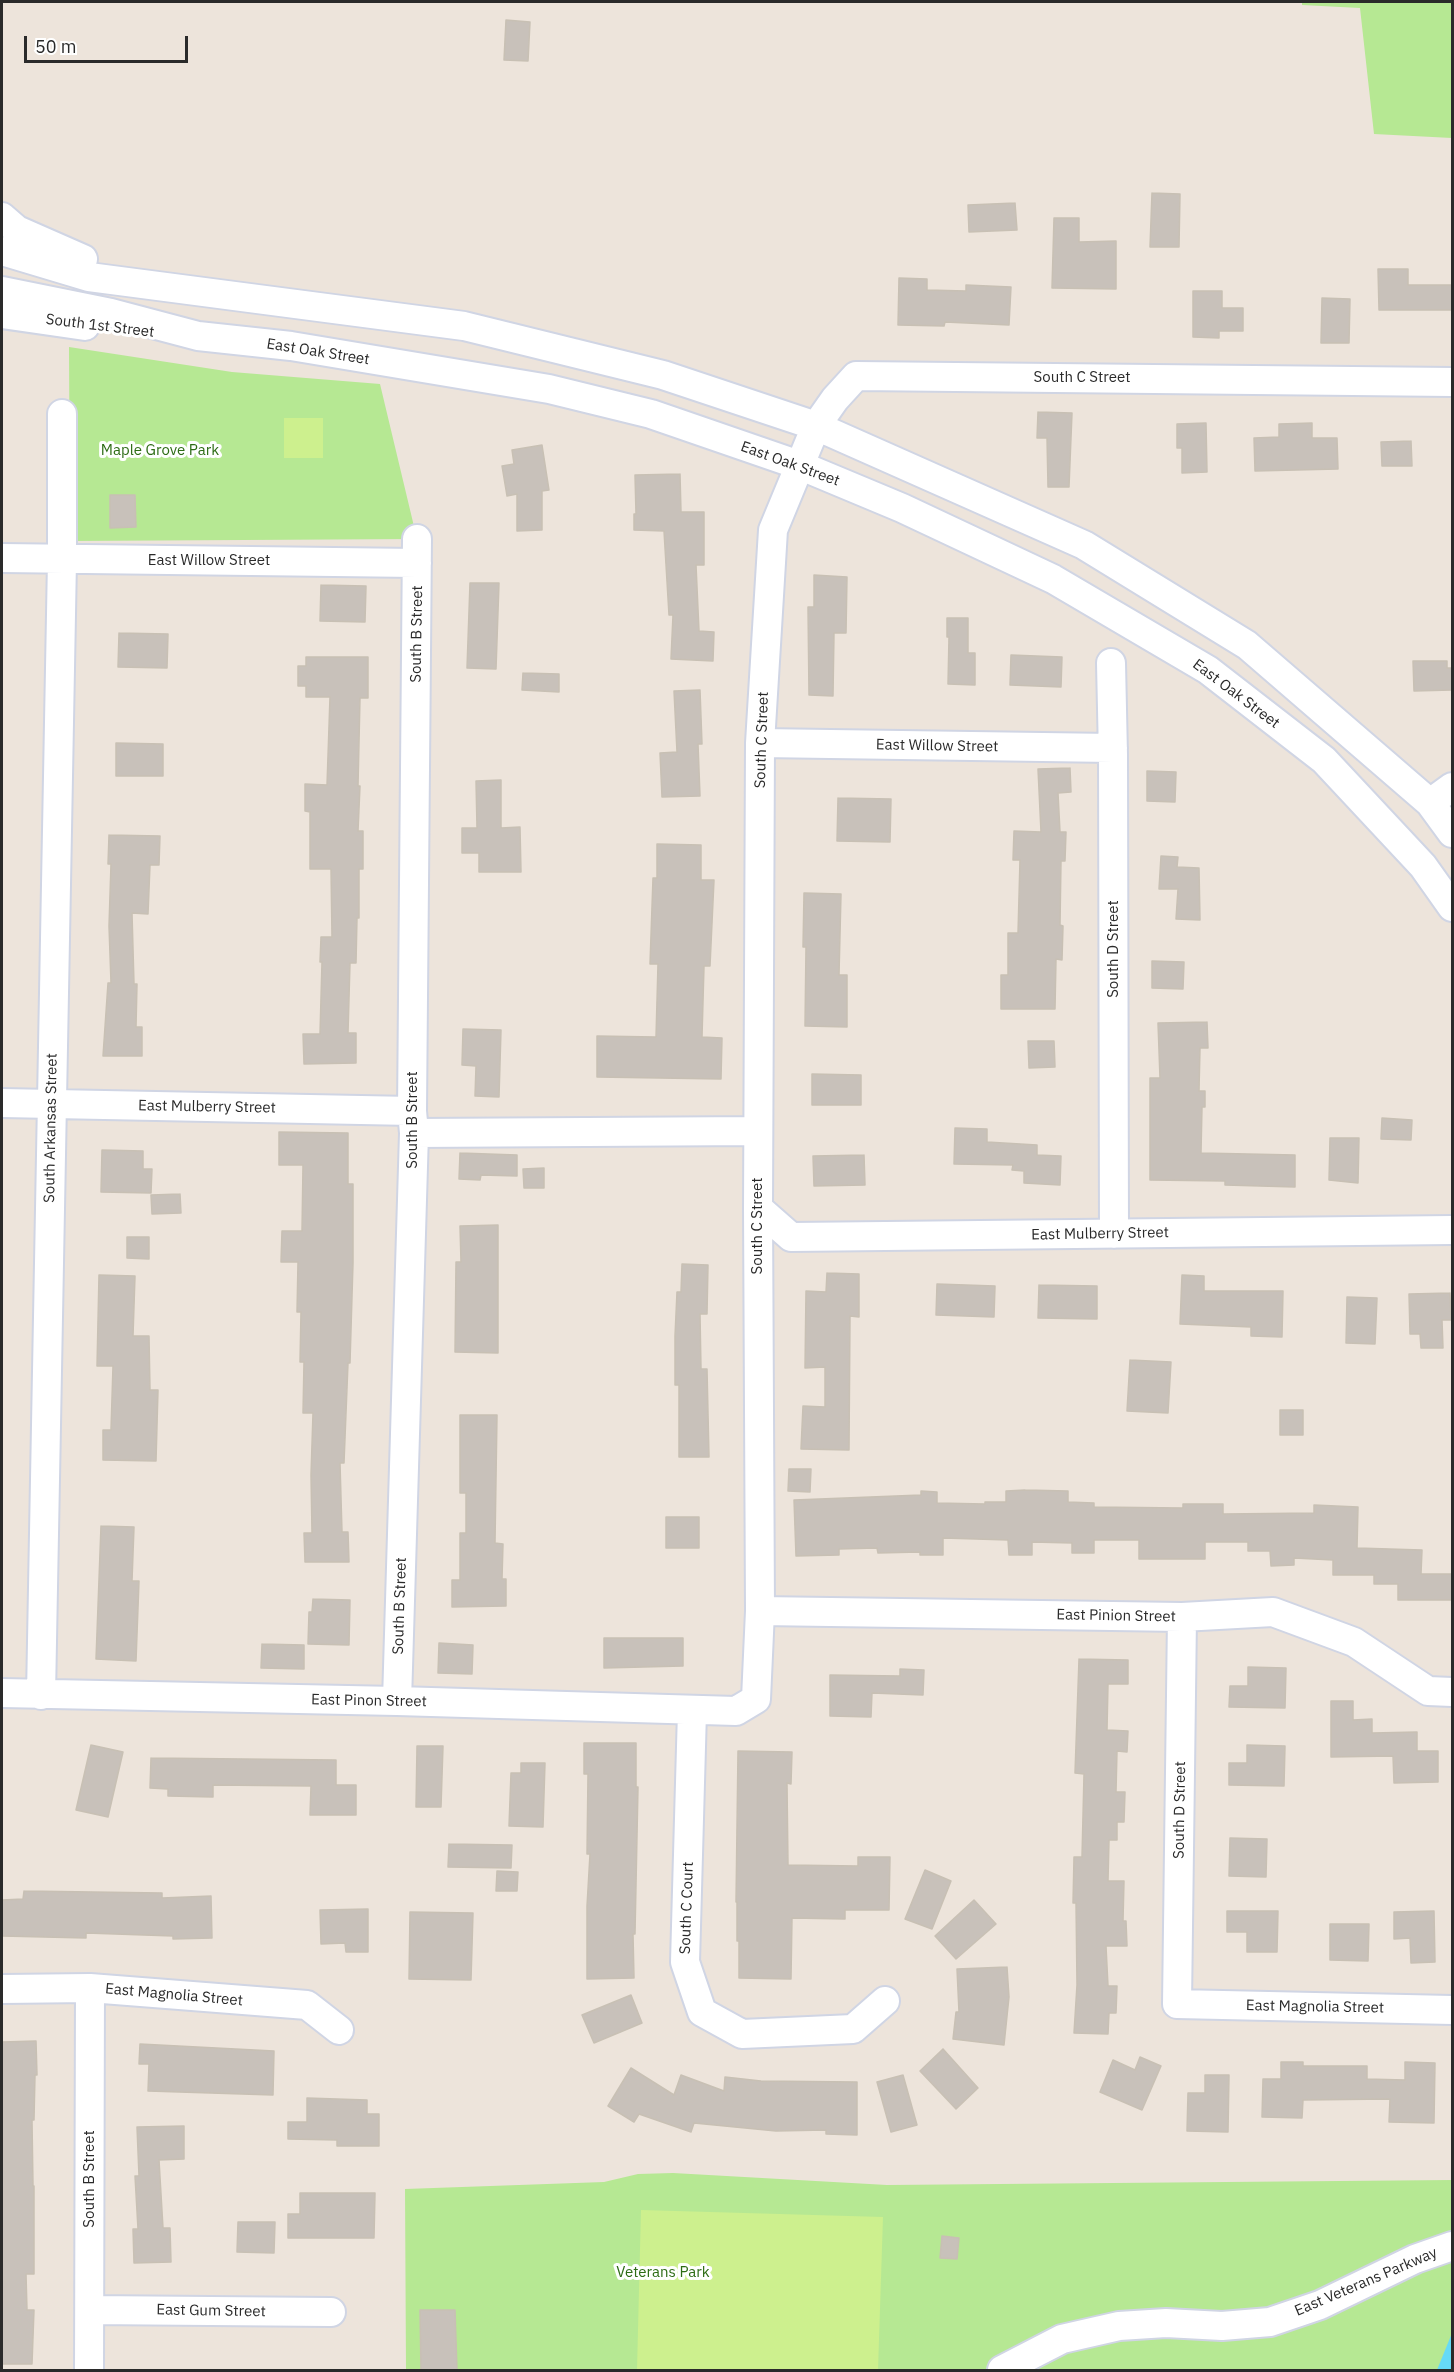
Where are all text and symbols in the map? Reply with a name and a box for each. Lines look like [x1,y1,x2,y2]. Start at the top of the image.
scale bar [27,24,190,62]
text: 50 m [35,35,77,58]
street label: South 1st Street [45,310,155,342]
street label: East Oak Street [265,335,371,369]
street label: South C Street [1034,369,1130,387]
street label: East Oak Street [738,438,842,490]
park label: Maple Grove Park [101,442,219,460]
street label: East Willow Street [148,552,270,570]
street label: South B Street [407,585,427,683]
street label: East Oak Street [1189,656,1283,732]
street label: South C Street [751,691,773,789]
street label: East Willow Street [876,736,998,756]
street label: South D Street [1105,900,1123,998]
street label: South Arkansas Street [41,1053,61,1203]
street label: South B Street [404,1071,422,1169]
street label: East Mulberry Street [138,1097,276,1117]
street label: South C Street [749,1178,767,1274]
street label: East Mulberry Street [1031,1224,1169,1244]
street label: South B Street [389,1557,411,1655]
street label: East Pinion Street [1056,1606,1176,1626]
street label: East Pinon Street [311,1691,427,1711]
street label: South D Street [1170,1761,1190,1859]
street label: South C Court [676,1861,698,1955]
street label: East Magnolia Street [104,1980,244,2010]
street label: East Magnolia Street [1246,1997,1384,2017]
street label: South B Street [81,2130,99,2228]
street label: East Veterans Parkway [1292,2244,1440,2320]
park label: Veterans Park [616,2264,710,2282]
street label: East Gum Street [156,2301,266,2321]

